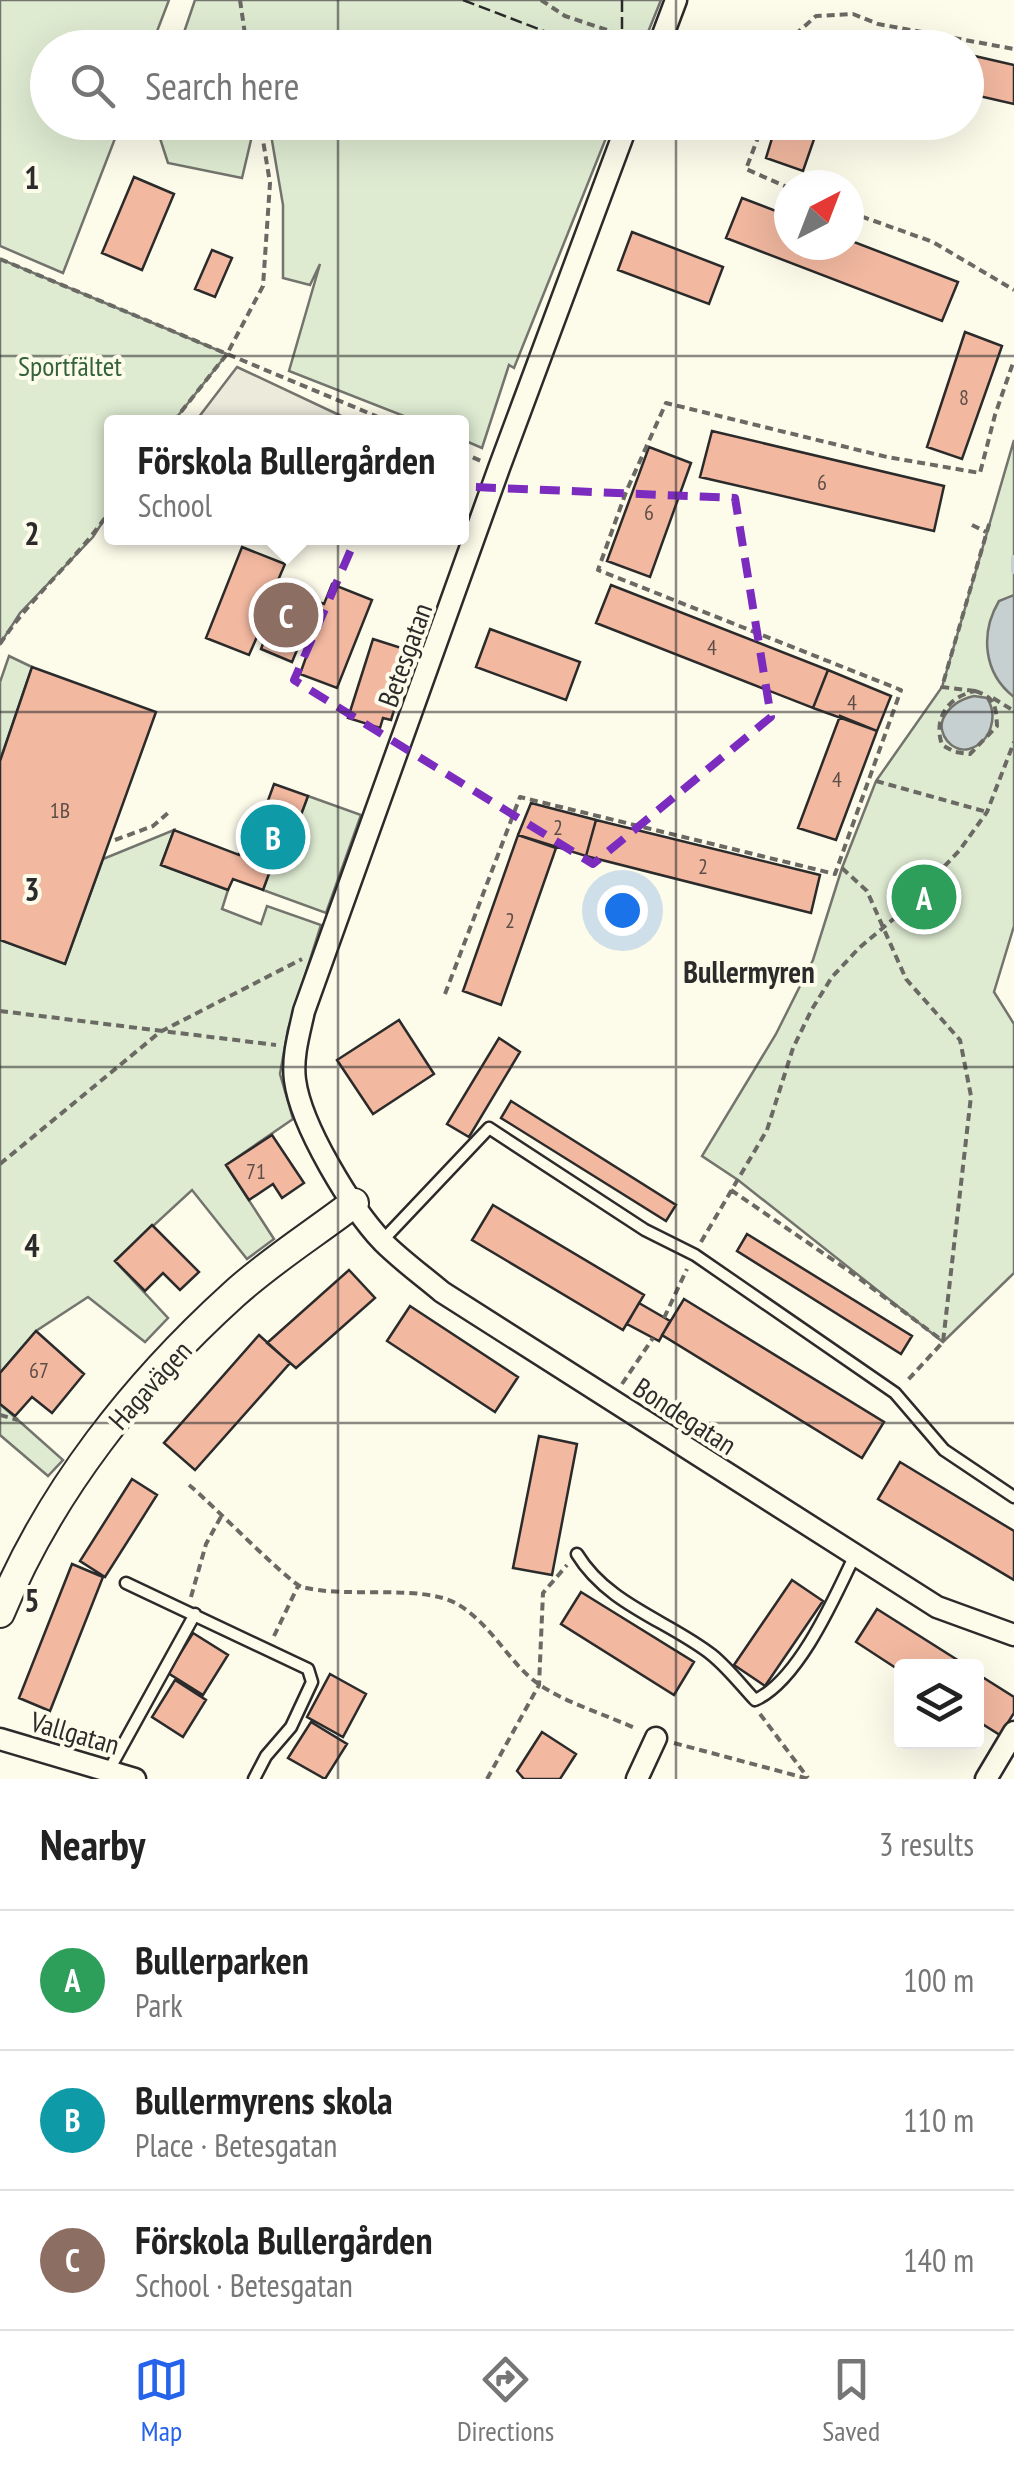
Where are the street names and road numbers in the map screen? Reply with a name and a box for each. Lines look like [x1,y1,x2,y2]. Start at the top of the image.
street label: Betesgatan [369,598,440,712]
street label: Hagavägen [100,1332,199,1437]
street label: Bondegatan [627,1369,744,1463]
street label: Vallgatan [26,1702,124,1763]

